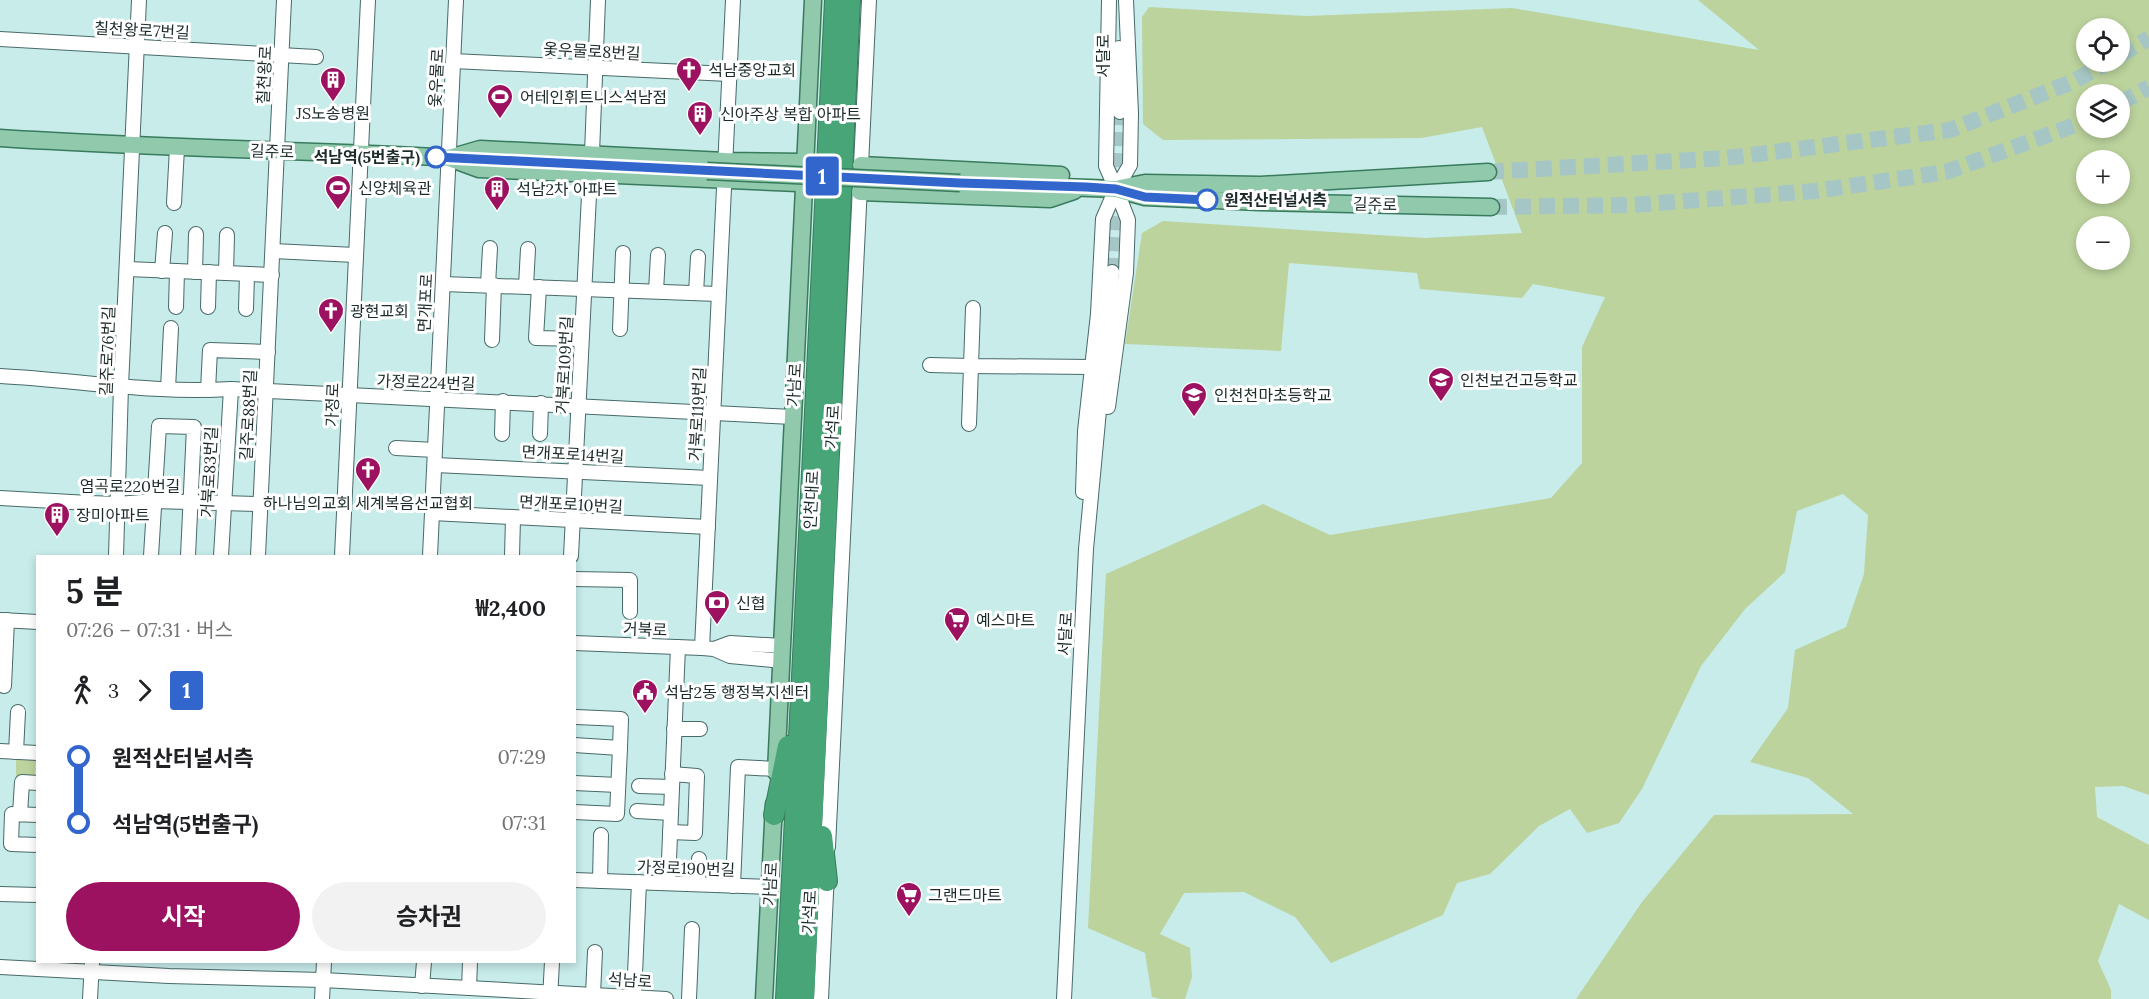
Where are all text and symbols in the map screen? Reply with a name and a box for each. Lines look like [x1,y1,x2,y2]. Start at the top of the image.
street label: 칠천왕로7번길 [94,18,190,42]
map controls [2076,18,2130,270]
button: locate [2076,18,2130,72]
street label: 서달로 [1093,34,1113,78]
street label: 옻우물로8번길 [543,38,641,64]
street label: 칠천왕로 [252,45,276,105]
street label: 옻우물로 [424,48,448,108]
church icon: 석남중앙교회 [674,55,704,93]
place label: 석남중앙교회 [708,60,796,80]
building icon: JS노송병원 [318,65,348,103]
sports icon: 어테인휘트니스석남점 [485,82,515,120]
button: layers [2076,84,2130,138]
place label: 어테인휘트니스석남점 [520,87,667,107]
building icon: 신아주상 복합 아파트 [685,99,715,137]
place label: JS노송병원 [295,103,370,123]
place label: 신아주상 복합 아파트 [720,104,861,124]
street label: 길주로 [250,140,295,162]
marker: 석남역(5번출구) [425,146,447,168]
place label: 석남역(5번출구) [314,147,420,168]
button: + [2076,150,2130,204]
line badge: 1 [802,156,842,195]
text: 1 [818,163,826,190]
sports icon: 신양체육관 [323,173,353,211]
building icon: 석남2차 아파트 [482,174,512,212]
place label: 신양체육관 [358,178,432,198]
place label: 석남2차 아파트 [516,179,617,199]
marker: 원적산터널서측 [1196,189,1218,211]
place label: 원적산터널서측 [1224,190,1327,210]
street label: 길주로 [1353,194,1398,214]
button: − [2076,216,2130,270]
street label: 면개포로 [413,273,437,333]
church icon: 광현교회 [316,296,346,334]
place label: 광현교회 [350,301,409,321]
street label: 길주로76번길 [95,306,119,396]
street label: 거북로109번길 [551,315,577,415]
street label: 가남로 [783,362,805,408]
school or university icon: 인천보건고등학교 [1426,365,1456,403]
street label: 거북로119번길 [685,366,709,462]
street label: 길주로88번길 [236,369,260,461]
street label: 가정로224번길 [376,370,476,394]
place label: 인천보건고등학교 [1460,370,1578,390]
school or university icon: 인천천마초등학교 [1179,380,1209,418]
street label: 가정로 [321,382,343,427]
place label: 인천천마초등학교 [1214,385,1332,405]
street label: 가석로 [821,404,843,450]
street label: 거북로83번길 [197,426,221,518]
street label: 면개포로14번길 [521,441,625,467]
church icon: 하나님의교회 세계복음선교협회 [353,455,383,493]
street label: 인천대로 [799,470,823,530]
street label: 염곡로220번길 [80,476,180,496]
street label: 면개포로10번길 [519,491,623,517]
place label: 하나님의교회 세계복음선교협회 [263,493,473,513]
building icon: 장미아파트 [42,500,72,538]
place label: 장미아파트 [76,505,150,525]
text: 5 분 [66,570,123,612]
bank icon: 신협 [702,588,732,626]
place label: 신협 [736,593,765,613]
text: ₩2,400 [476,594,546,622]
supermarket icon: 예스마트 [942,605,972,643]
place label: 예스마트 [976,610,1035,630]
street label: 서달로 [1054,611,1076,657]
text: 07:26 – 07:31 · 버스 [66,617,233,642]
street label: 거북로 [623,618,668,640]
icon: walk [66,674,99,707]
icon: forward [128,674,161,707]
text: 1 [182,677,191,704]
public building icon: 석남2동 행정복지센터 [630,677,660,715]
text: 3 [108,678,119,703]
place label: 석남2동 행정복지센터 [664,682,809,702]
text: 원적산터널서측 [112,744,254,772]
text: 07:29 [498,744,546,769]
text: 석남역(5번출구) [112,810,258,838]
text: 07:31 [501,810,546,835]
street label: 가정로190번길 [636,856,736,880]
street label: 가남로 [759,861,781,907]
supermarket icon: 그랜드마트 [894,880,924,918]
button: 시작 [66,882,300,951]
button: 승차권 [312,882,546,951]
place label: 그랜드마트 [928,885,1002,905]
street label: 가석로 [798,889,820,935]
street label: 석남로 [607,968,653,992]

